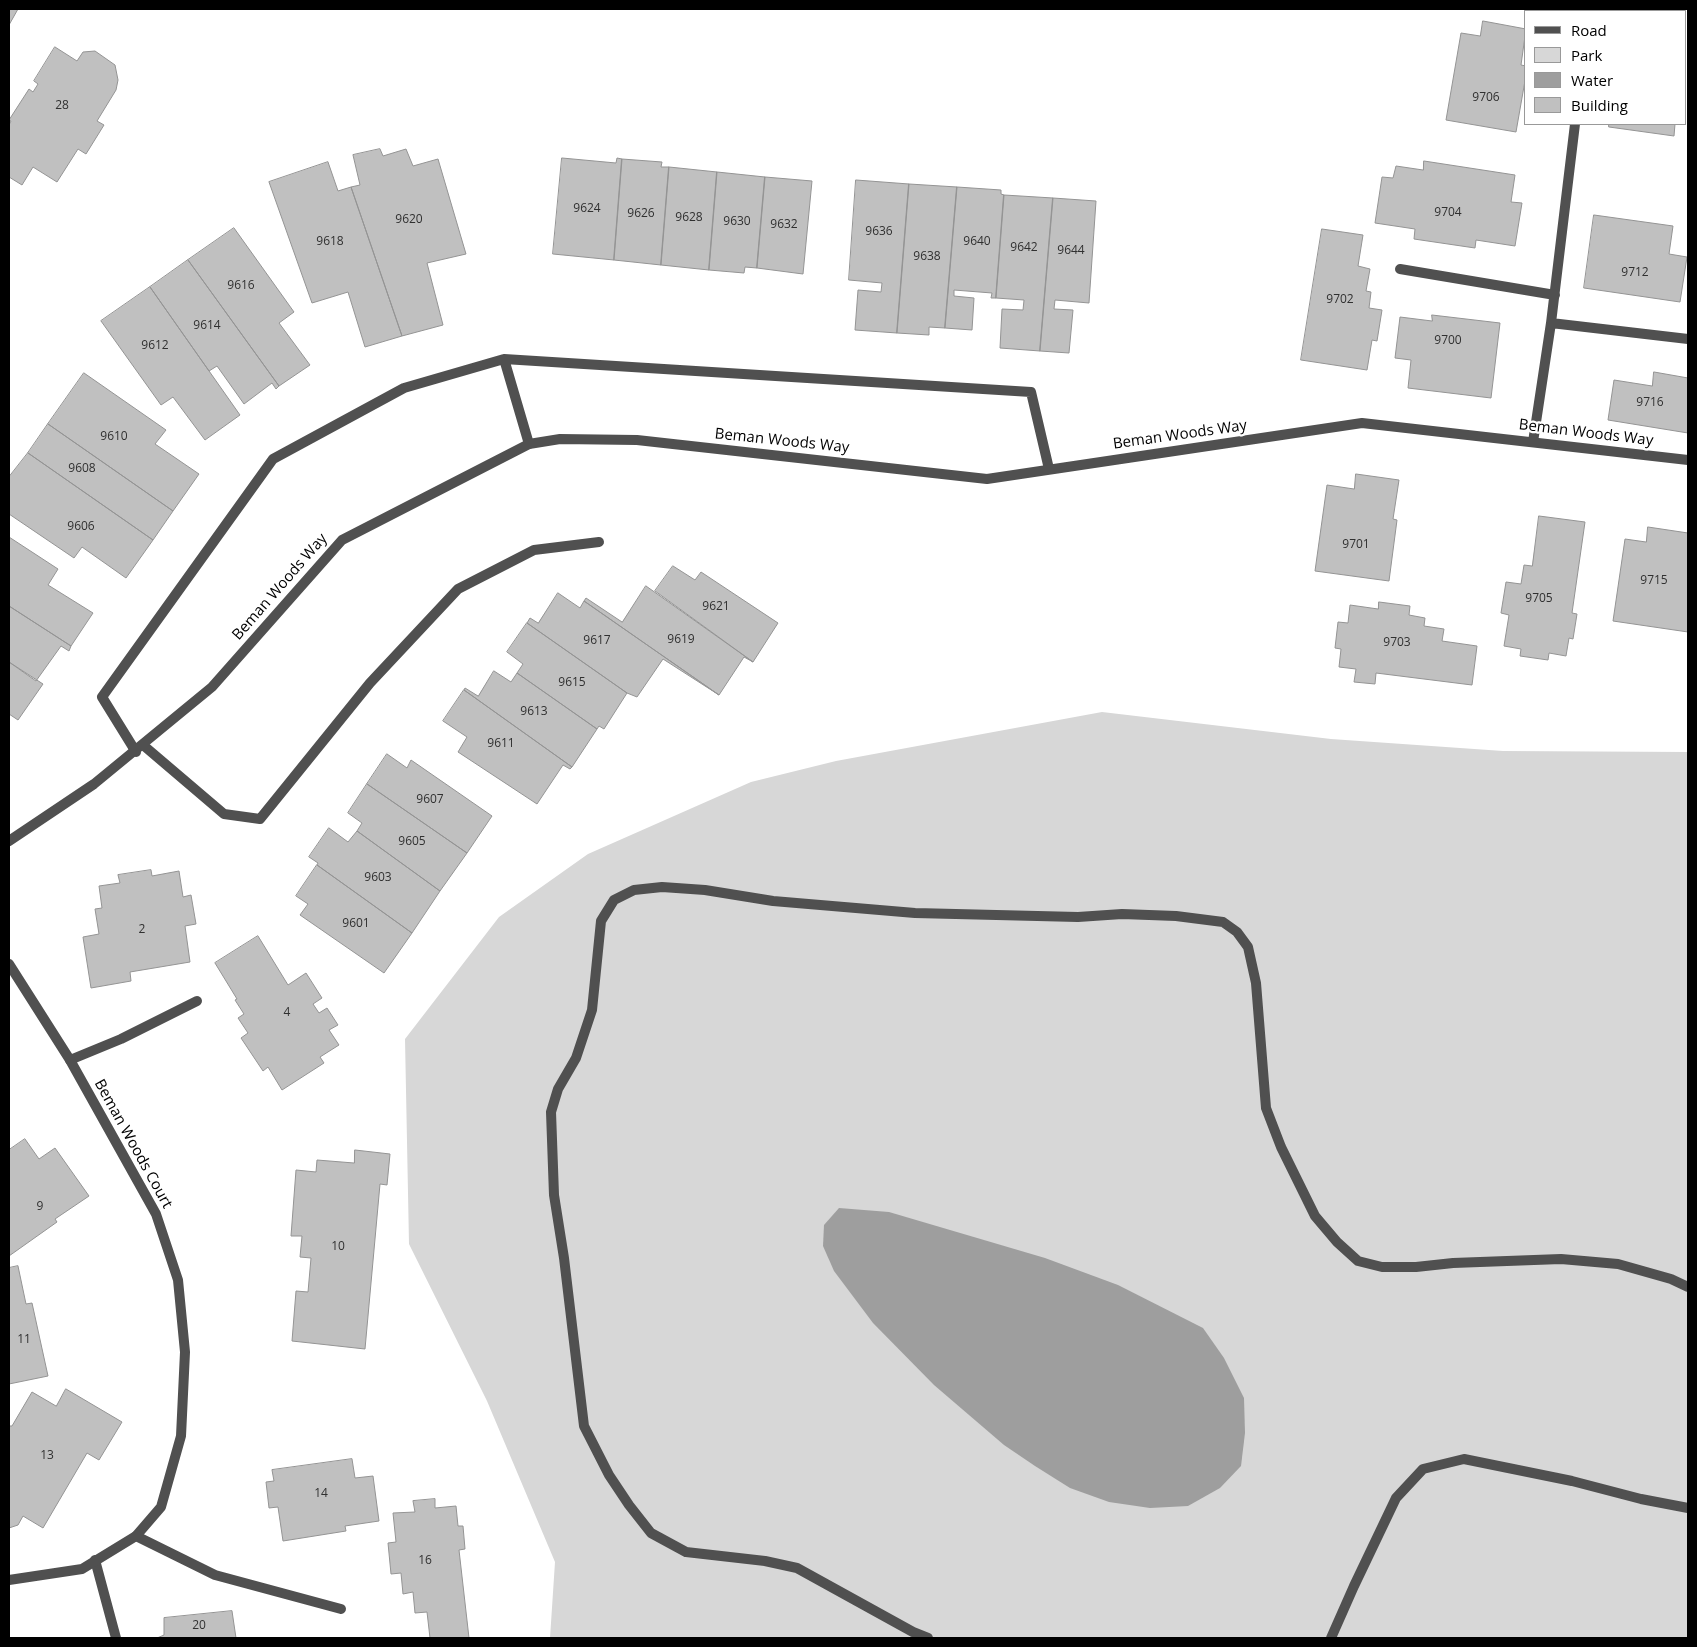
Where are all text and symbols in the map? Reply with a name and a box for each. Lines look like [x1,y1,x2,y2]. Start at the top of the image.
legend [1524,10,1687,125]
text: Road [1571,20,1607,40]
text: Park [1571,45,1602,65]
text: Water [1571,70,1613,90]
house number: 9706 [1472,91,1500,105]
text: Building [1571,95,1628,115]
house number: 28 [55,99,69,113]
house number: 9624 [573,202,601,216]
house number: 9704 [1434,206,1462,220]
house number: 9626 [627,207,655,221]
house number: 9628 [675,211,703,225]
house number: 9620 [395,213,423,227]
house number: 9630 [723,215,751,229]
house number: 9632 [770,218,798,232]
house number: 9636 [865,225,893,239]
house number: 9618 [316,235,344,249]
house number: 9640 [963,235,991,249]
house number: 9642 [1010,241,1038,255]
house number: 9644 [1057,244,1085,258]
house number: 9638 [913,250,941,264]
house number: 9712 [1621,266,1649,280]
house number: 9616 [227,279,255,293]
house number: 9702 [1326,293,1354,307]
house number: 9614 [193,319,221,333]
house number: 9700 [1434,334,1462,348]
house number: 9612 [141,339,169,353]
house number: 9716 [1636,396,1664,410]
street label: Beman Woods Way [1518,416,1654,450]
street label: Beman Woods Way [1112,417,1248,453]
street label: Beman Woods Way [714,425,850,457]
house number: 9610 [100,430,128,444]
house number: 9608 [68,462,96,476]
house number: 9606 [67,520,95,534]
street label: Beman Woods Way [229,530,331,644]
house number: 9701 [1342,538,1370,552]
house number: 9715 [1640,574,1668,588]
house number: 9705 [1525,592,1553,606]
house number: 9621 [702,600,730,614]
house number: 9619 [667,633,695,647]
house number: 9617 [583,634,611,648]
house number: 9703 [1383,636,1411,650]
house number: 9615 [558,676,586,690]
house number: 9613 [520,705,548,719]
house number: 9611 [487,737,515,751]
house number: 9607 [416,793,444,807]
house number: 9605 [398,835,426,849]
house number: 9603 [364,871,392,885]
house number: 9601 [342,917,370,931]
house number: 2 [139,923,145,937]
house number: 4 [284,1006,290,1020]
street label: Beman Woods Court [90,1076,176,1212]
house number: 9 [37,1200,43,1214]
house number: 10 [331,1240,345,1254]
house number: 11 [17,1333,31,1347]
house number: 13 [40,1449,54,1463]
house number: 14 [314,1487,328,1501]
house number: 16 [418,1554,432,1568]
house number: 20 [192,1619,206,1633]

